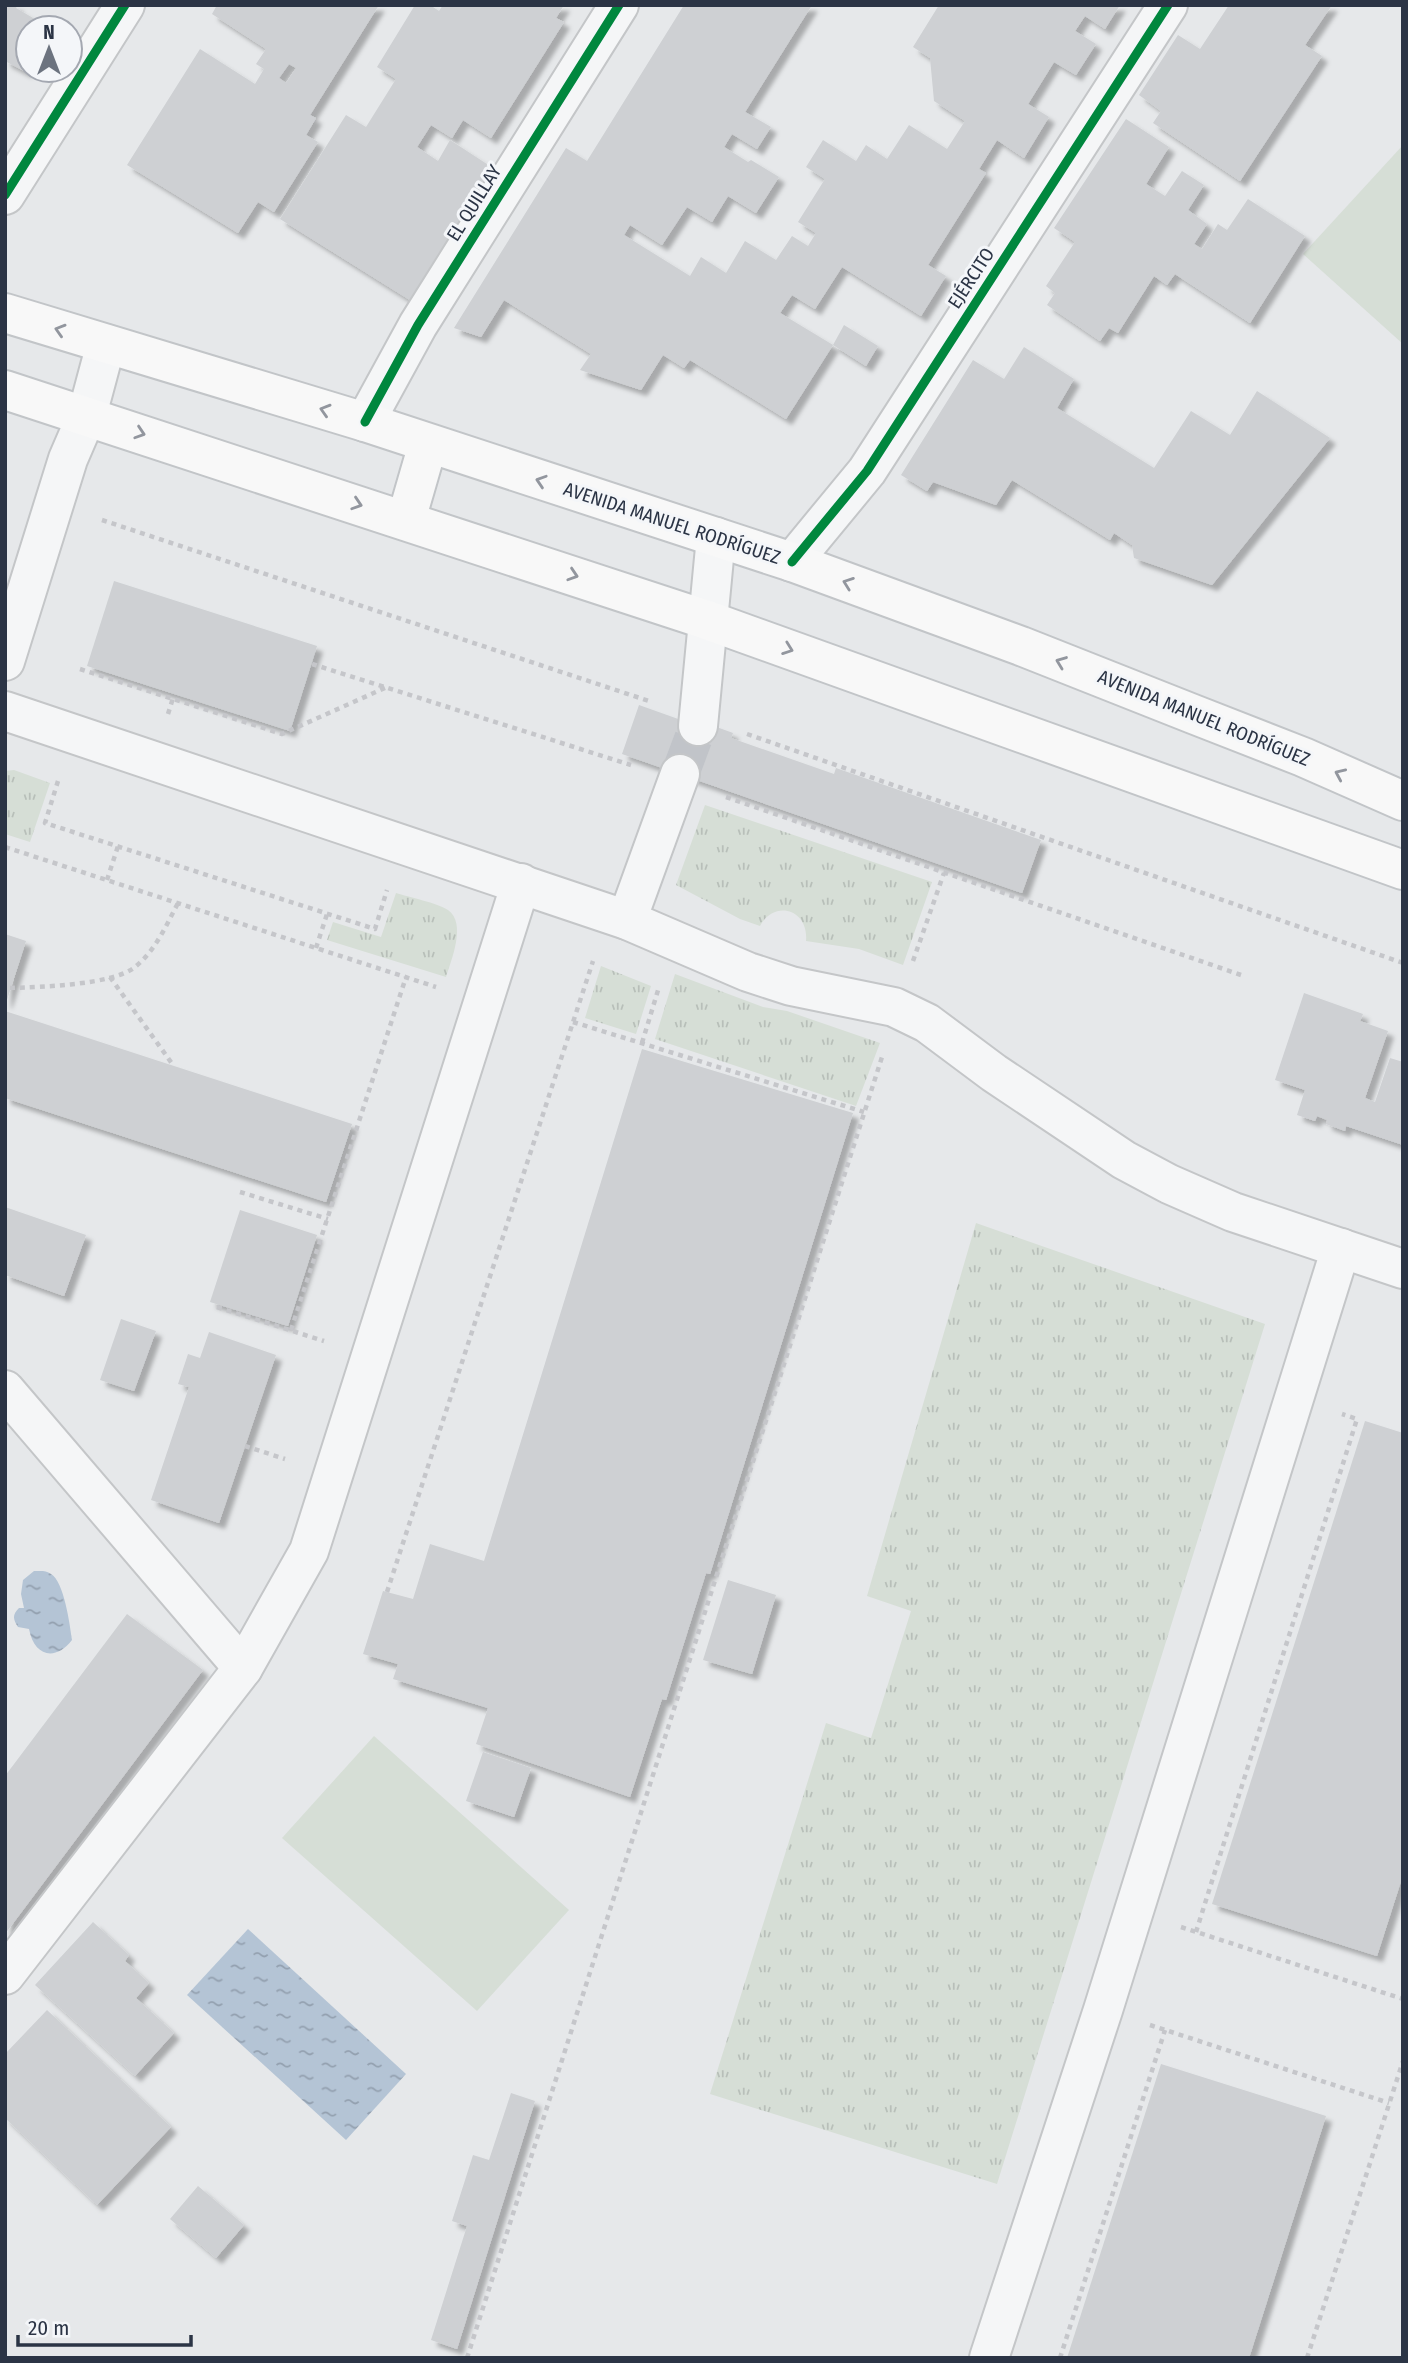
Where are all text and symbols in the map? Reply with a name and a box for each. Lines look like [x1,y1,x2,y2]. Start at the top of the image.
north arrow [14,14,84,84]
text: N [43,21,55,44]
street label: EL QUILLAY [442,160,507,245]
street label: EJÉRCITO [943,243,999,313]
one-way arrow [54,323,66,338]
one-way arrow [319,403,331,418]
one-way arrow [134,425,146,439]
one-way arrow [535,474,547,489]
street label: AVENIDA MANUEL RODRÍGUEZ [561,477,783,569]
one-way arrow [350,496,362,510]
one-way arrow [566,567,578,581]
one-way arrow [842,577,854,591]
one-way arrow [781,640,793,654]
one-way arrow [1055,656,1068,670]
street label: AVENIDA MANUEL RODRÍGUEZ [1095,665,1313,771]
one-way arrow [1335,768,1348,782]
scale bar [18,2304,191,2348]
text: 20 m [28,2315,69,2341]

